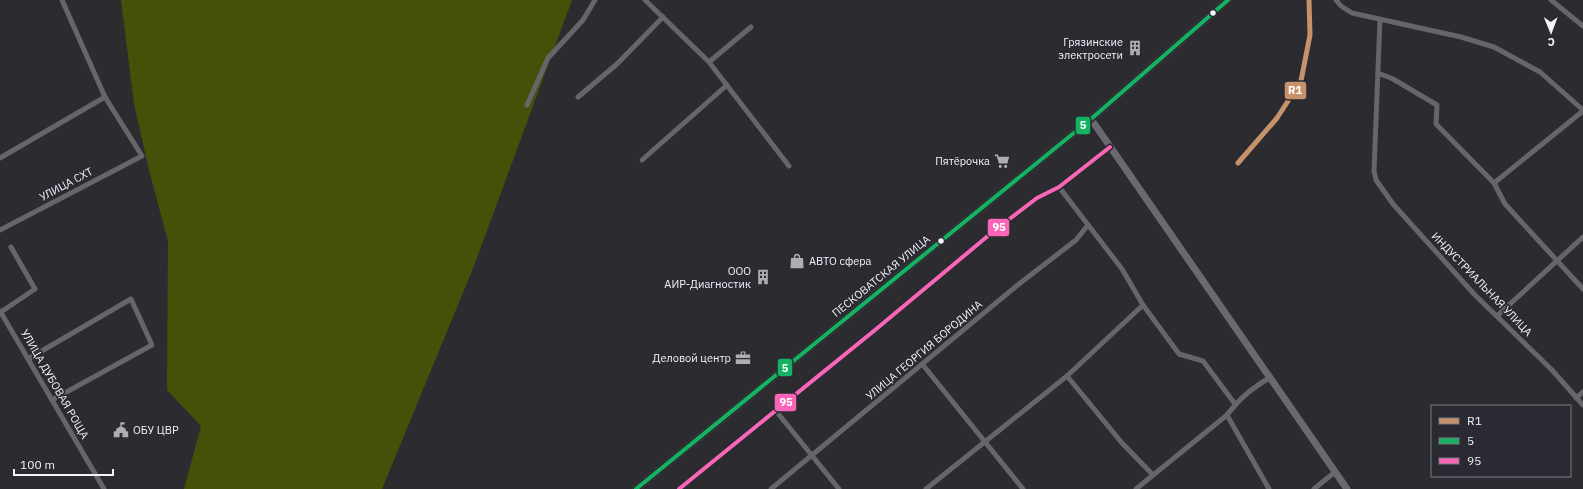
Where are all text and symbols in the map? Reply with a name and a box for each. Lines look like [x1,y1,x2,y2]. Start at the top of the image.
unlabelled marker [1208,8,1218,18]
north arrow [1531,12,1571,52]
place label: Грязинские электросети [1058,35,1123,62]
text: С [1547,35,1555,49]
building icon: Грязинские электросети [1126,39,1144,57]
line badge: R1 [1284,81,1307,100]
text: R1 [1288,83,1302,97]
line badge: 5 [1075,116,1091,135]
text: 5 [1080,118,1087,132]
supermarket icon: Пятёрочка [993,152,1011,170]
place label: Пятёрочка [935,154,990,168]
street label: УЛИЦА СХТ [37,164,96,204]
line badge: 95 [987,218,1010,237]
text: 95 [992,220,1006,234]
street label: ИНДУСТРИАЛЬНАЯ УЛИЦА [1429,229,1535,339]
street label: ПЕСКОВАТСКАЯ УЛИЦА [829,232,933,320]
unlabelled marker [936,236,946,246]
shop icon: АВТО сфера [788,252,806,270]
place label: АВТО сфера [809,254,872,268]
place label: ООО АИР-Диагностик [664,264,751,291]
building icon: ООО АИР-Диагностик [754,268,772,286]
street label: УЛИЦА ГЕОРГИЯ БОРОДИНА [863,297,985,403]
street label: УЛИЦА ДУБОВАЯ РОЩА [18,327,92,441]
office icon: Деловой центр [734,349,752,367]
place label: Деловой центр [653,351,731,365]
line badge: 5 [777,358,793,377]
text: 5 [782,361,789,375]
line badge: 95 [774,393,797,412]
text: 95 [779,395,793,409]
legend [1431,405,1571,477]
text: R1 [1467,413,1482,428]
public building icon: ОБУ ЦВР [112,421,130,439]
place label: ОБУ ЦВР [133,423,179,437]
text: 5 [1467,433,1474,448]
scale bar [14,451,113,477]
text: 95 [1467,453,1481,468]
text: 100 m [20,457,55,472]

